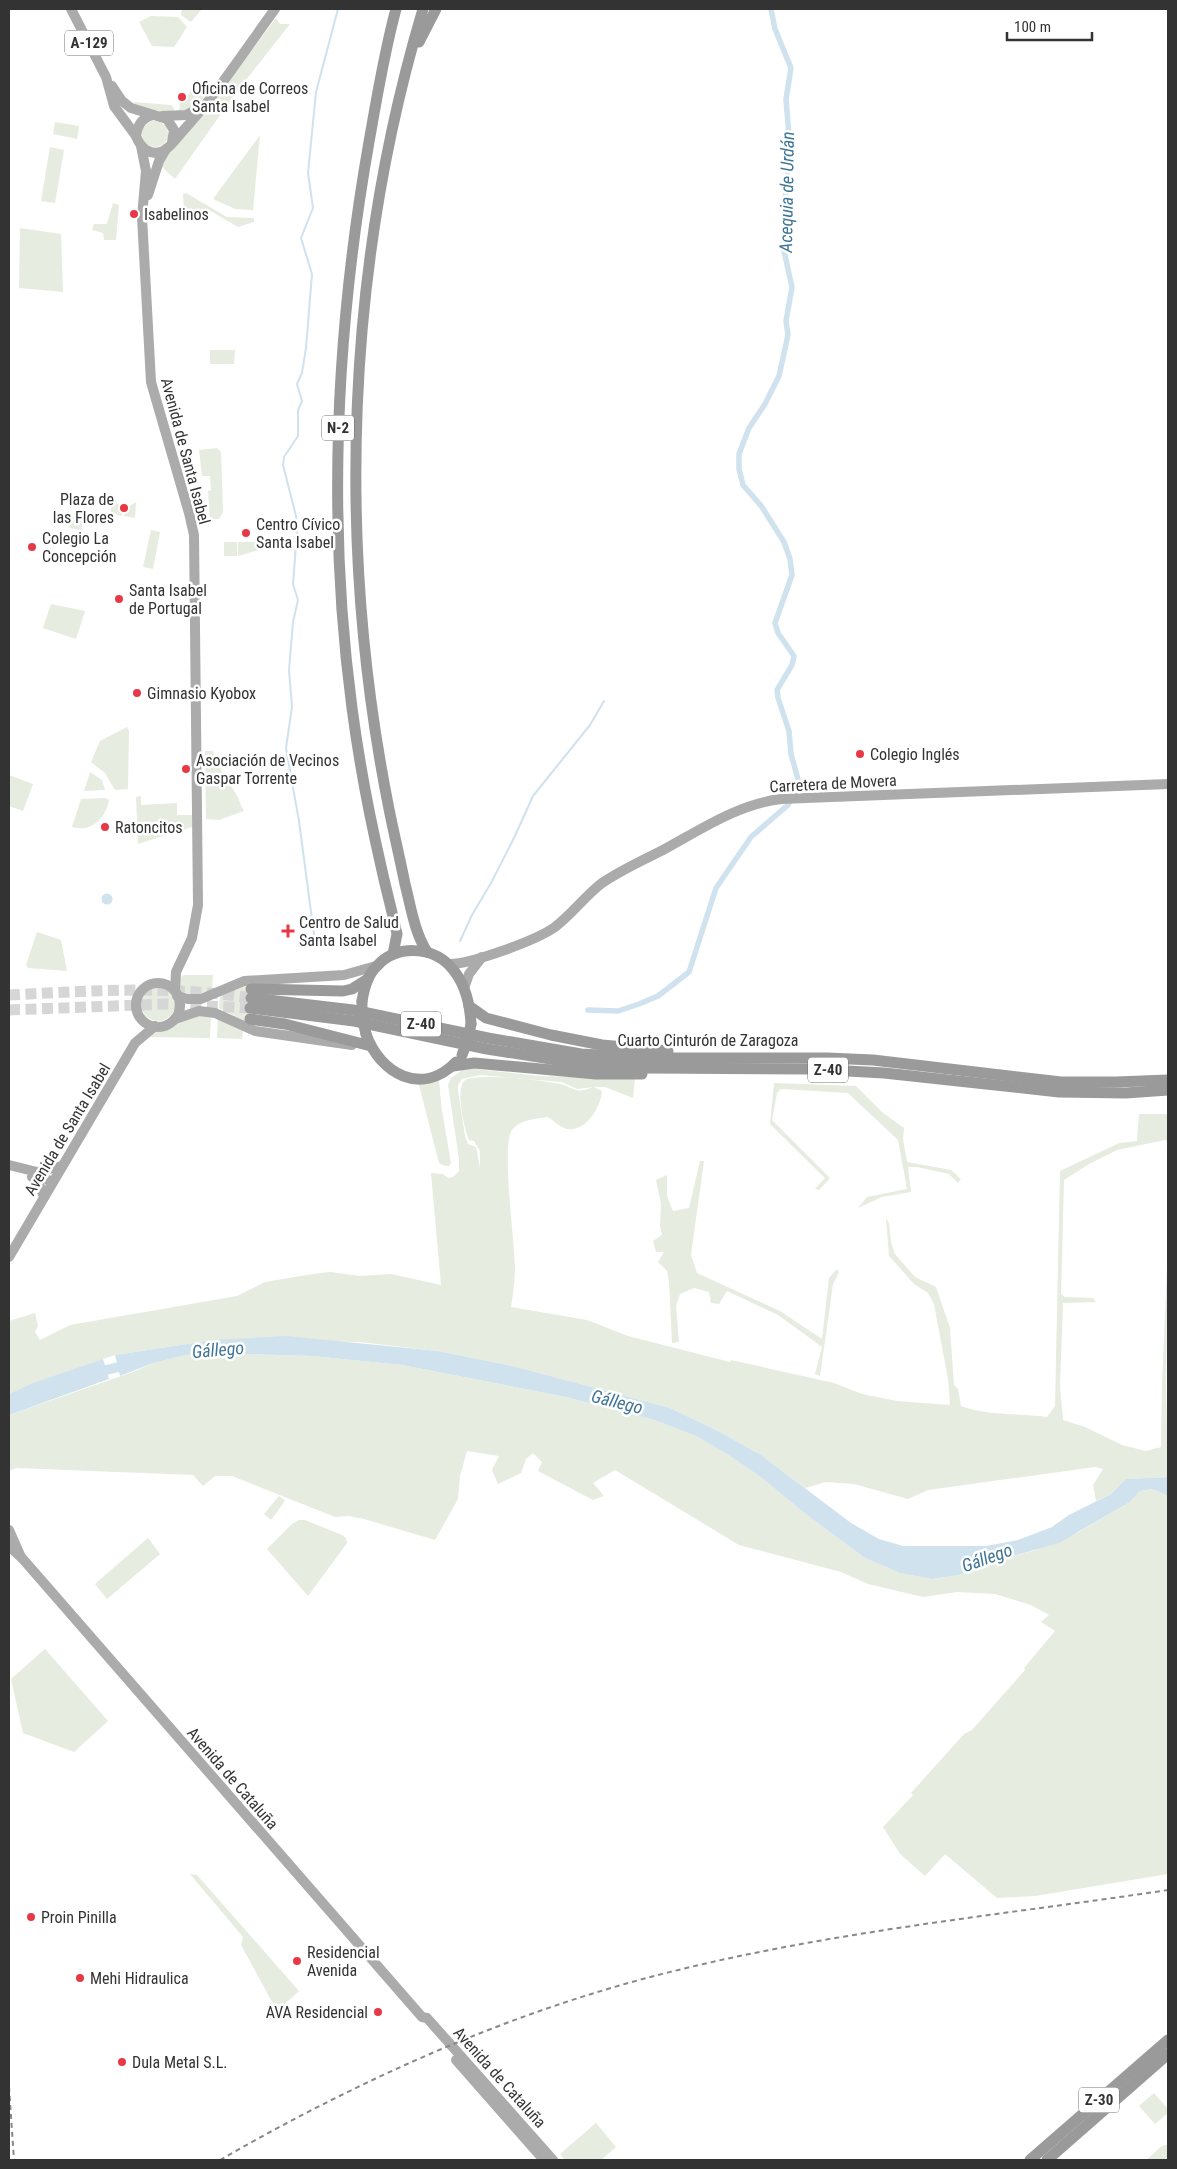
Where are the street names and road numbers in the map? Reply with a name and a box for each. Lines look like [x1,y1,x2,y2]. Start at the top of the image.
road number: A-129 [65,30,113,56]
street label: Avenida de Santa Isabel [157,376,214,526]
road number: N-2 [322,416,354,440]
street label: Carretera de Movera [769,771,897,796]
road number: Z-40 [401,1012,441,1036]
street label: Cuarto Cinturón de Zaragoza [618,1031,799,1050]
road number: Z-40 [808,1058,848,1082]
street label: Avenida de Santa Isabel [20,1060,114,1199]
street label: Avenida de Cataluña [183,1723,282,1833]
street label: Avenida de Cataluña [449,2023,550,2132]
road number: Z-30 [1079,2088,1119,2112]

